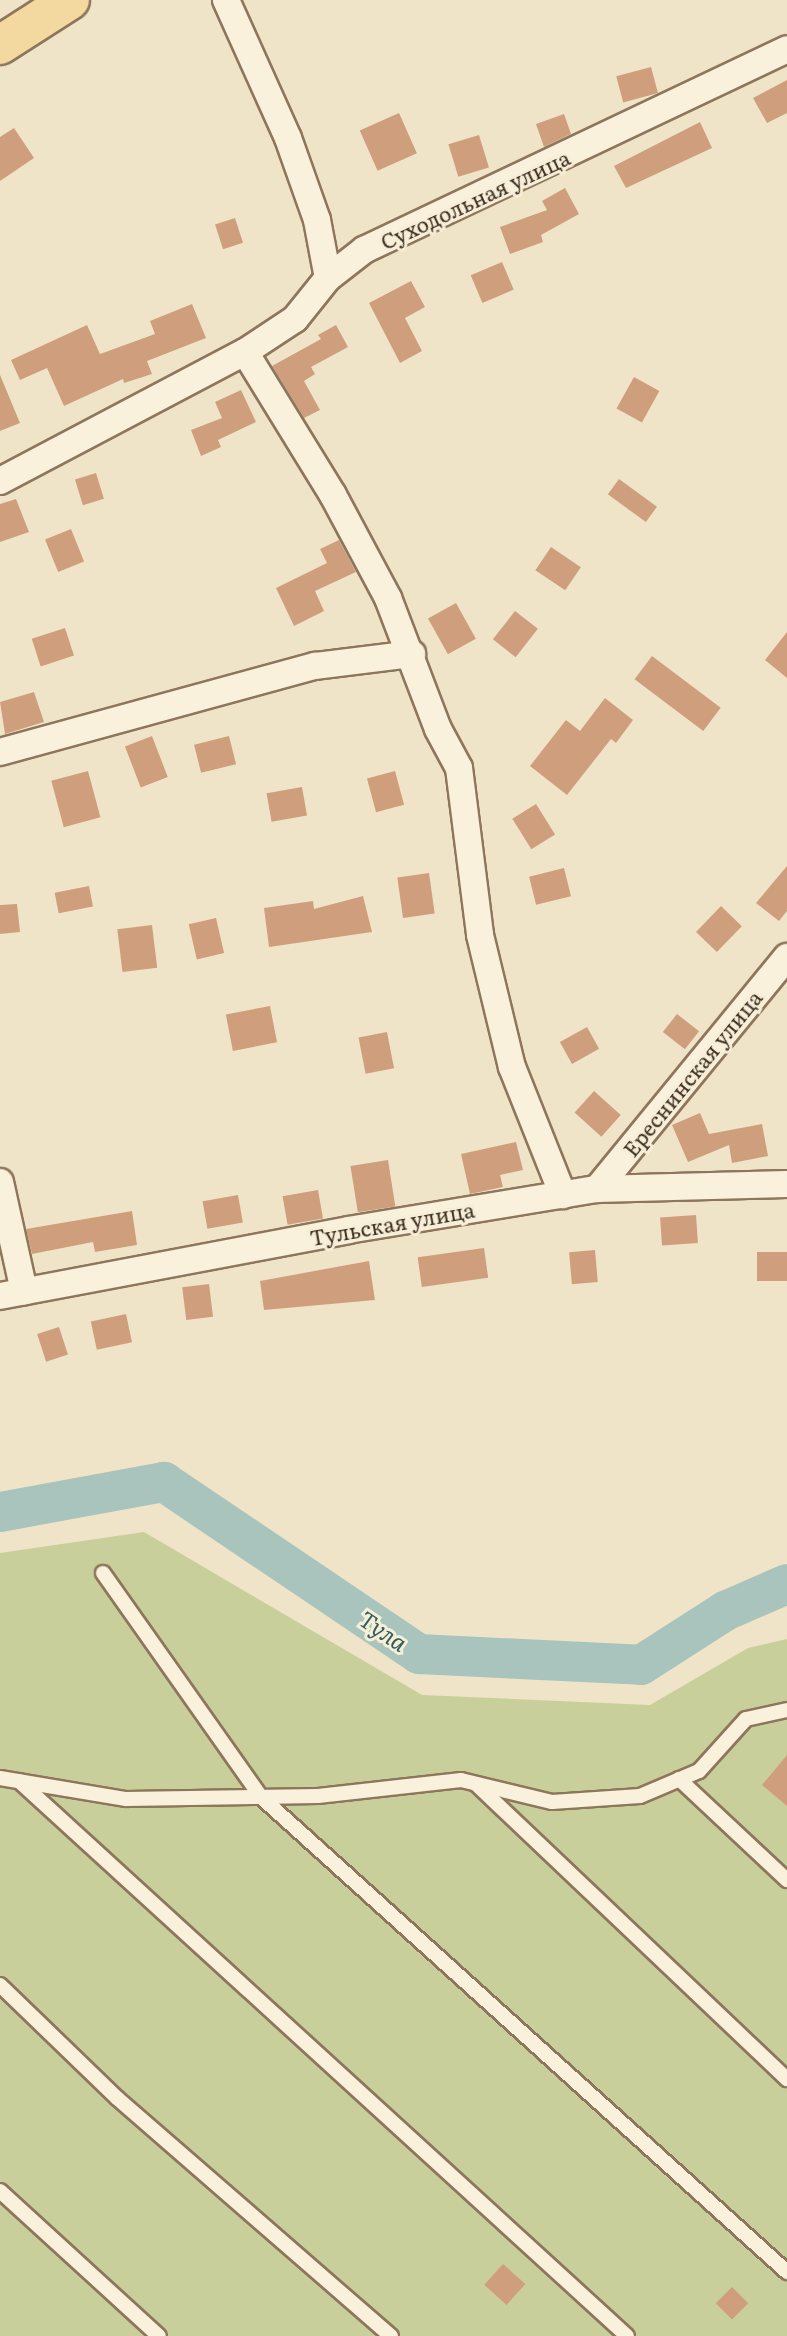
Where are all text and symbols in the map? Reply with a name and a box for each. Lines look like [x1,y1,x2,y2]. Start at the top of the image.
street label: Суходольная улица [376,144,574,254]
street label: Ереснинская улица [617,985,767,1161]
street label: Тульская улица [308,1196,476,1250]
water label: Тула [355,1604,413,1656]

